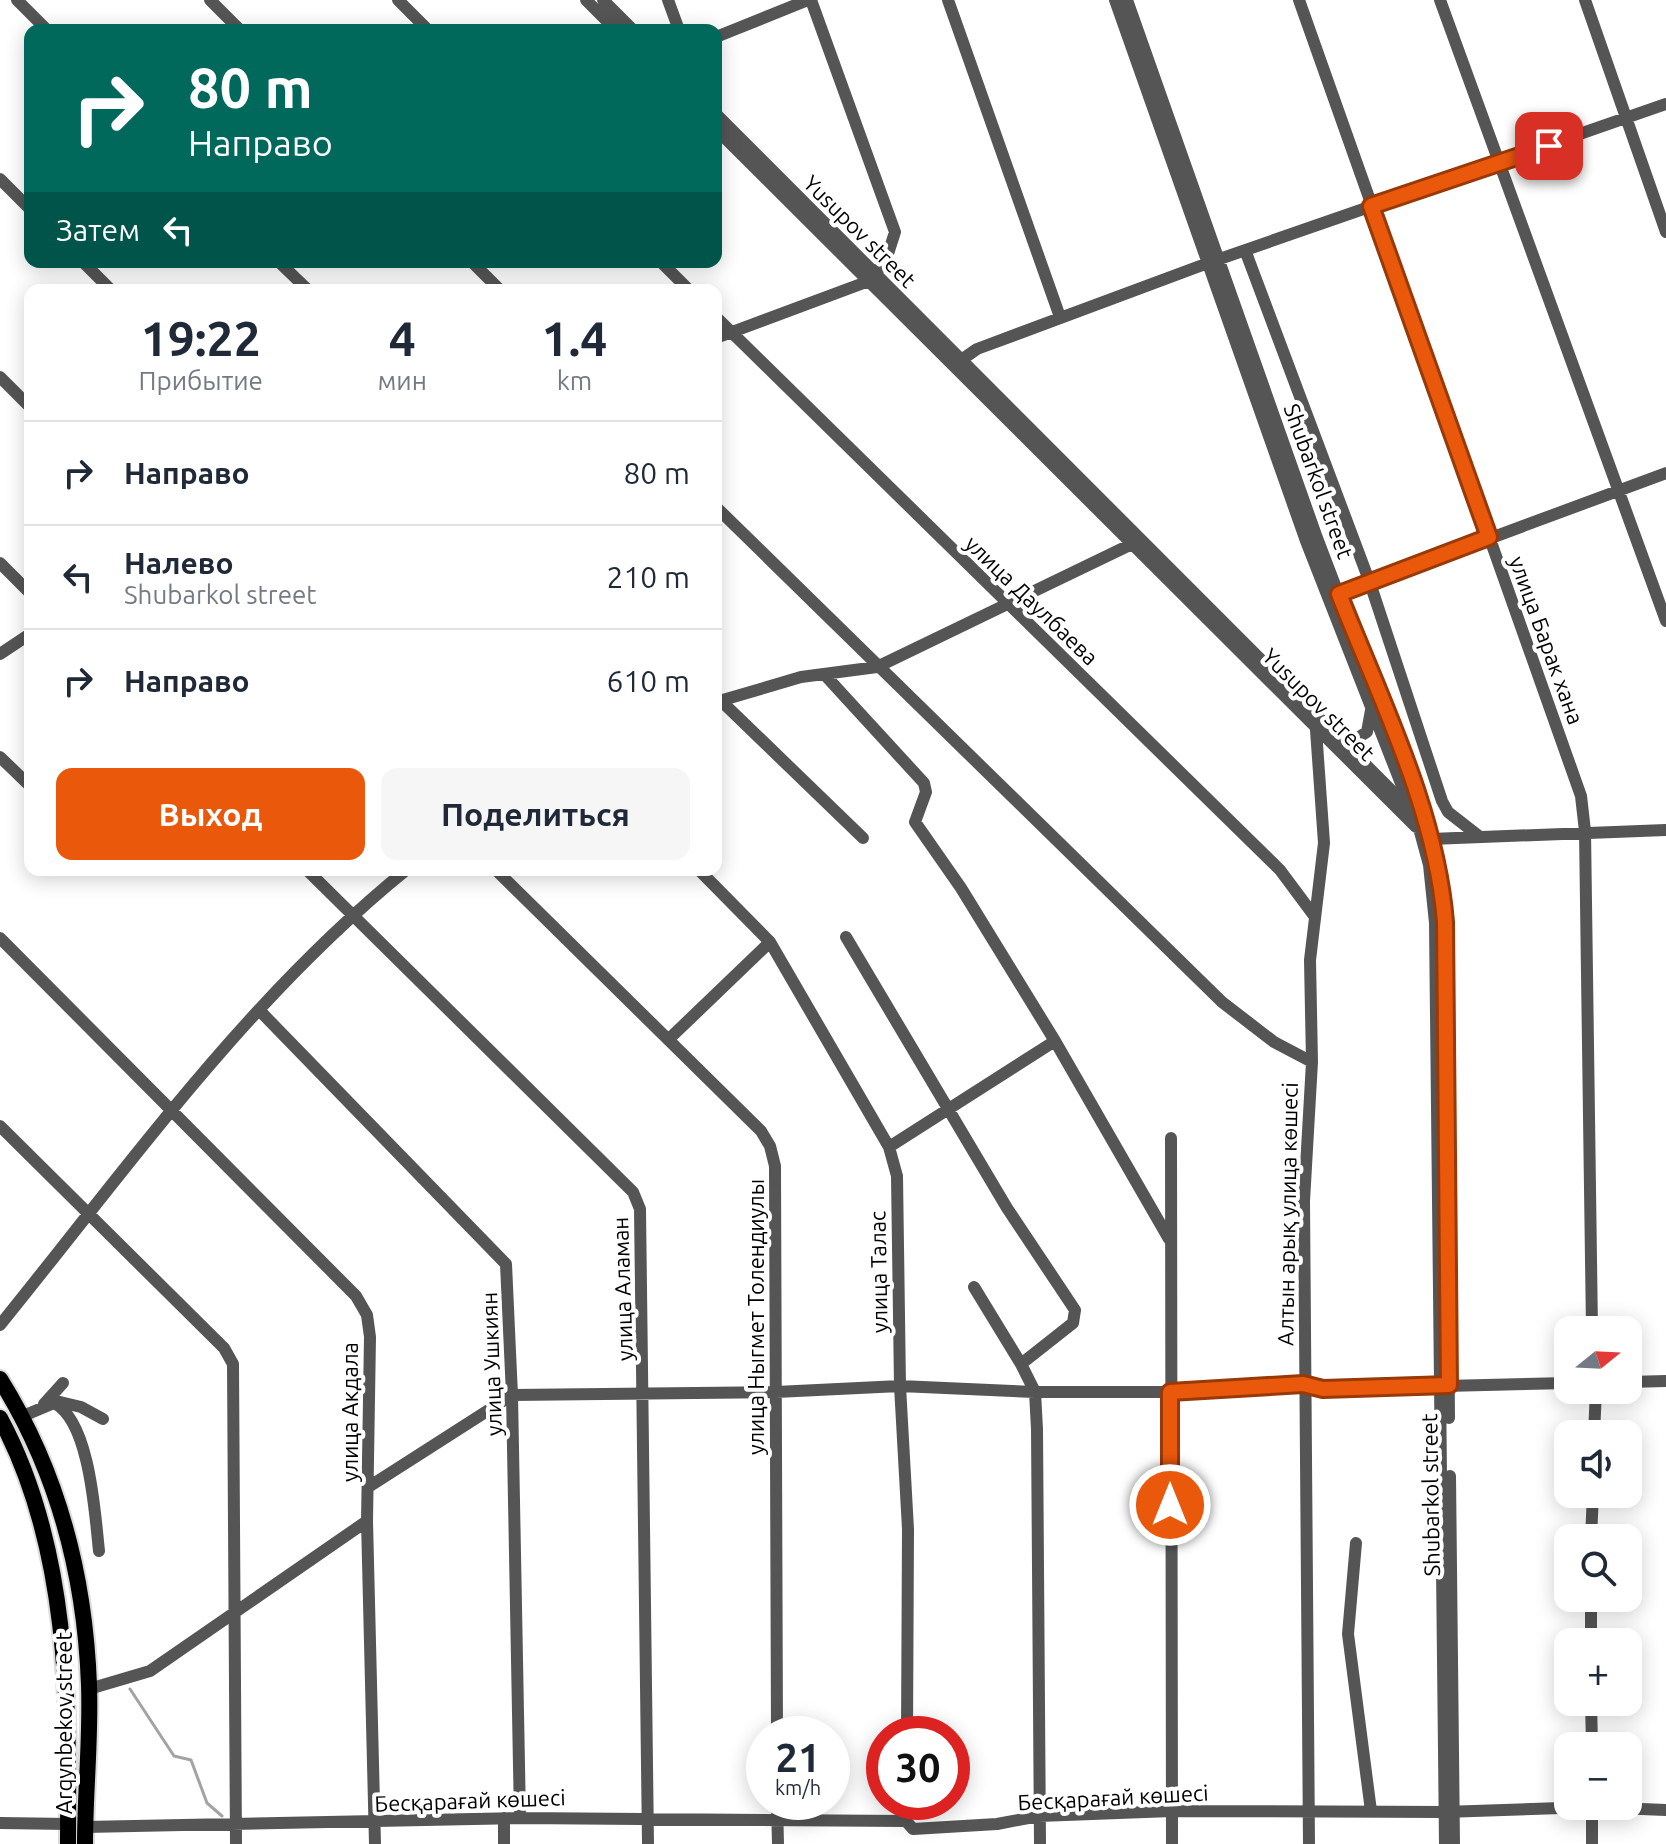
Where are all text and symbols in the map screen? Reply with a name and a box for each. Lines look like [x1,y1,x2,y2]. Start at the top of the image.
icon: right [56,56,160,160]
text: 80 m [188,56,313,119]
pin [1515,112,1583,180]
text: Направо [188,122,333,163]
icon: arrive [1527,124,1571,168]
street label: Yusupov street [799,170,921,292]
icon: left [156,208,200,252]
text: Затем [56,213,140,247]
text: 19:22 [141,311,261,365]
text: 4 [389,311,416,365]
text: 1.4 [541,311,607,365]
text: Прибытие [139,366,263,395]
text: мин [377,366,427,395]
text: km [557,366,592,395]
street label: Shubarkol street [1279,400,1359,562]
icon: right [56,451,100,495]
text: Направо [124,456,250,490]
text: 80 m [623,456,690,490]
street label: улица Даулбаева [960,530,1104,670]
text: Налево [124,546,234,580]
street label: улица Барак хана [1505,552,1589,728]
icon: left [56,555,100,599]
text: 210 m [606,560,690,594]
text: Shubarkol street [124,580,317,609]
street label: Yusupov street [1258,643,1380,765]
icon: right [56,659,100,703]
text: Направо [124,664,250,698]
text: 610 m [606,664,690,698]
button: Выход [56,768,365,860]
button: Поделиться [381,768,690,860]
street label: Алтын арық улица көшесі [1272,1082,1302,1346]
street label: улица Ныгмет Толендиулы [743,1179,768,1455]
street label: улица Талас [864,1211,892,1333]
street label: улица Аламан [607,1216,637,1362]
street label: улица Ушкиян [476,1291,506,1437]
north arrow [1554,1316,1642,1404]
map controls [1554,1316,1642,1820]
street label: улица Акдала [337,1342,362,1482]
street label: Shubarkol street [1416,1413,1444,1577]
button: sound [1554,1420,1642,1508]
position arrow [1128,1463,1212,1547]
button: search [1554,1524,1642,1612]
button: + [1554,1628,1642,1716]
street label: Arqynbekov street [51,1631,76,1814]
speed limit sign: 30 [866,1716,970,1820]
button: − [1554,1732,1642,1820]
text: 21 [775,1735,821,1780]
text: km/h [775,1776,821,1799]
street label: Бесқарағай көшесі [1017,1780,1209,1814]
street label: Бесқарағай көшесі [374,1784,566,1816]

